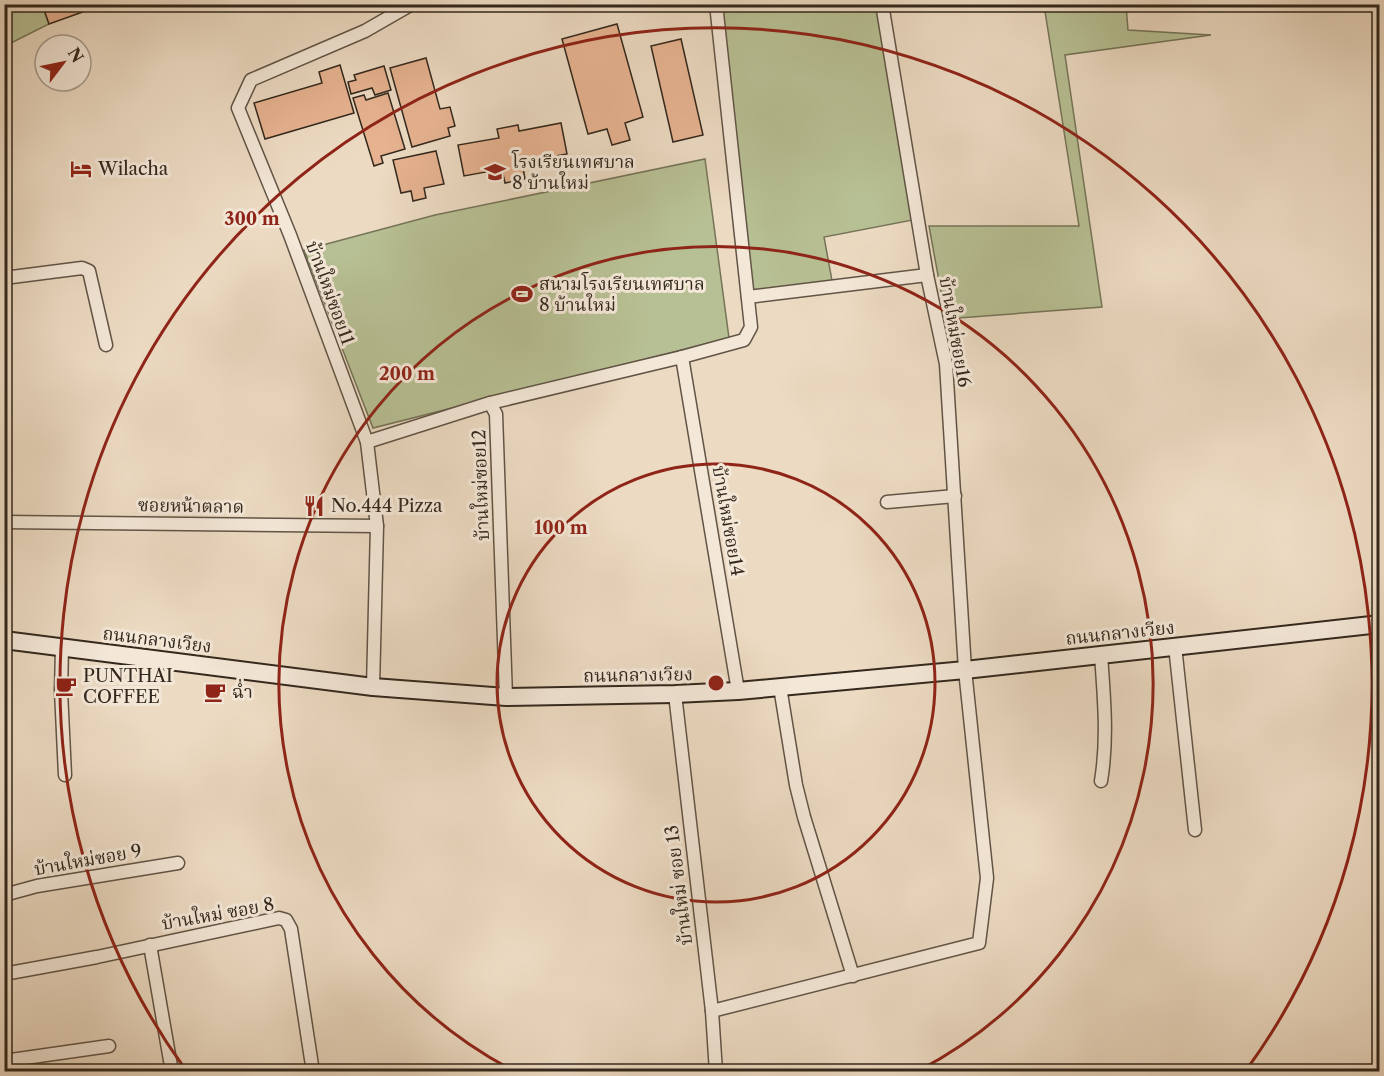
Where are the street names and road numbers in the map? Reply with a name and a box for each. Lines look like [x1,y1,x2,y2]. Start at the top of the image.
street label: บ้านใหม่ซอย11 [301,238,360,348]
street label: บ้านใหม่ซอย16 [934,275,977,389]
street label: บ้านใหม่ซอย12 [467,429,494,541]
street label: บ้านใหม่ซอย14 [707,464,750,578]
street label: ซอยหน้าตลาด [138,494,244,518]
street label: ถนนกลางเวียง [1064,616,1176,650]
street label: ถนนกลางเวียง [101,622,213,658]
street label: ถนนกลางเวียง [583,663,693,687]
street label: บ้านใหม่ ซอย 13 [660,824,697,946]
street label: บ้านใหม่ซอย 9 [32,839,144,880]
street label: บ้านใหม่ ซอย 8 [160,892,276,935]

